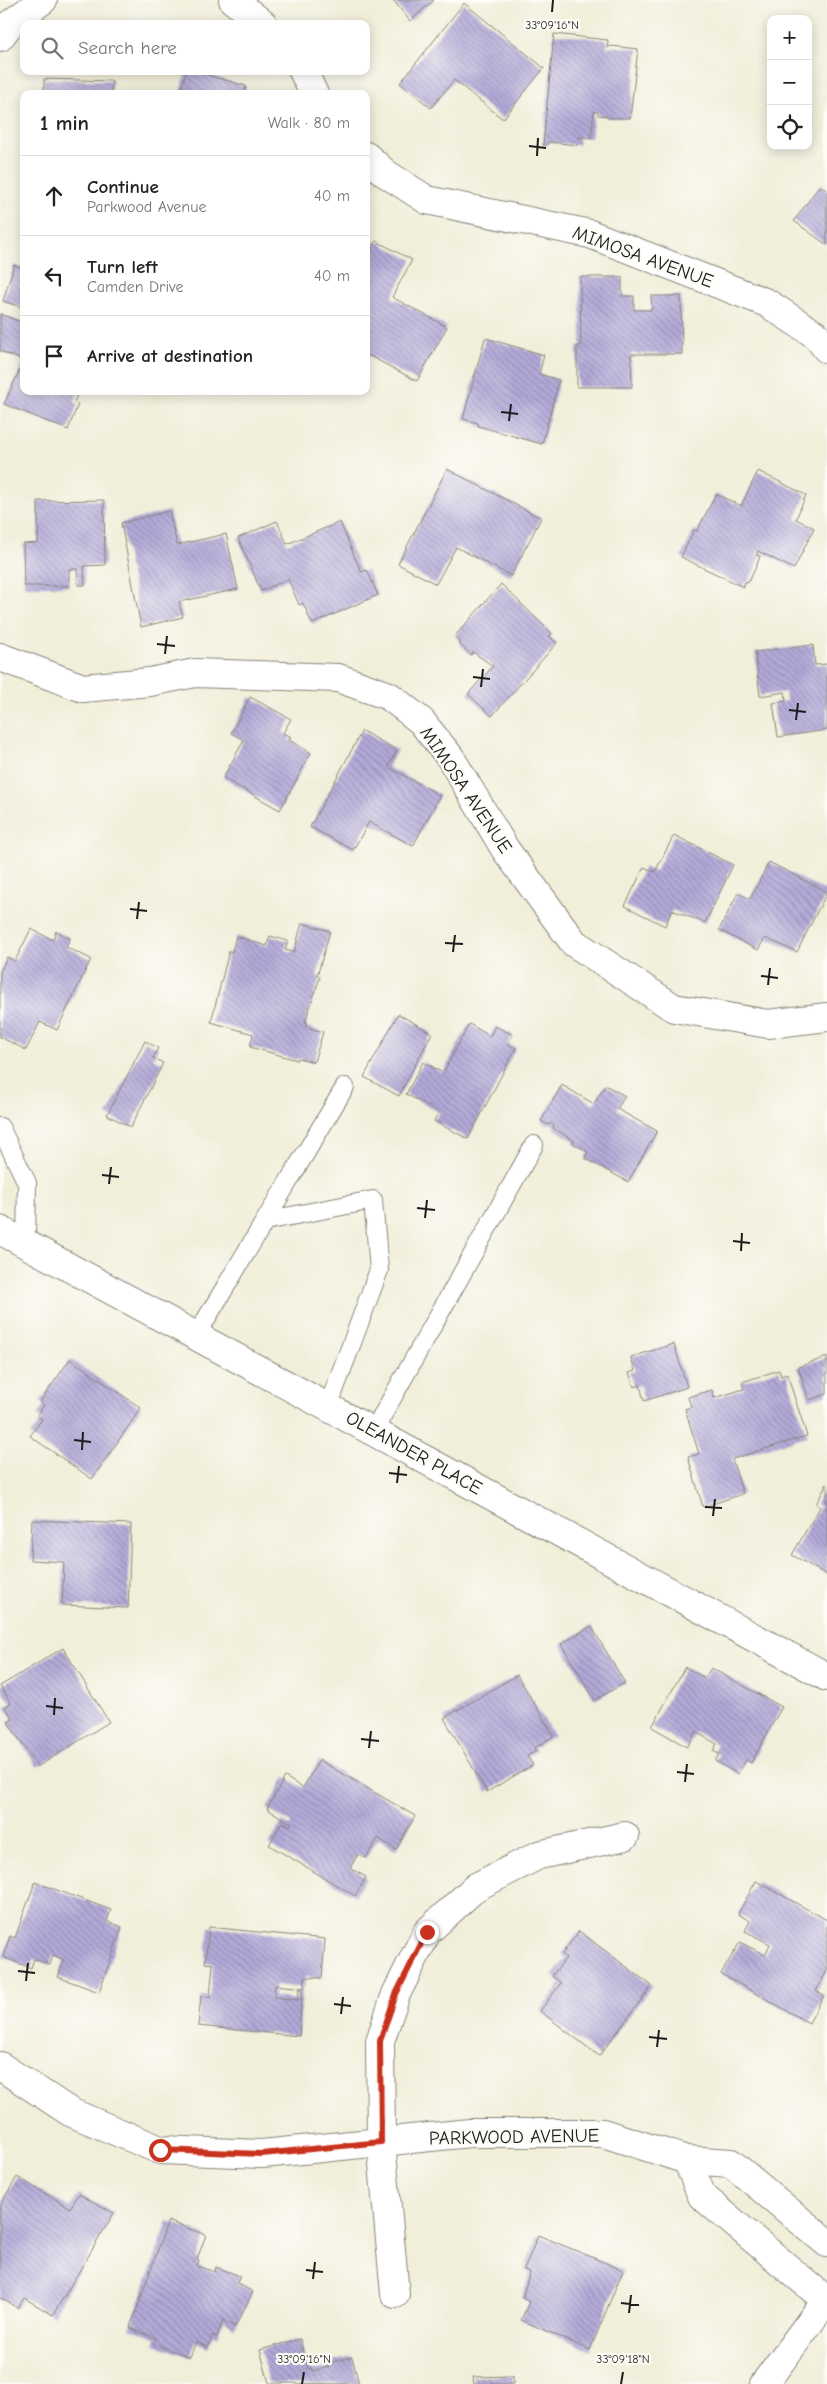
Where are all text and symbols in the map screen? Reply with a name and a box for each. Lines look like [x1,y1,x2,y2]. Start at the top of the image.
map controls [767,15,812,150]
button: + [767,15,812,60]
text: 33°09'16"N [525,18,579,32]
search box [20,20,370,75]
icon: search [38,34,66,62]
text: Search here [78,37,177,59]
button: − [767,60,812,105]
button: locate [767,105,812,150]
text: 1 min [40,111,89,135]
text: Walk · 80 m [268,114,350,132]
text: Continue [87,176,159,198]
icon: ahead [40,182,68,210]
text: 40 m [314,187,350,205]
text: Parkwood Avenue [87,198,206,216]
street label: MIMOSA AVENUE [570,221,716,293]
text: Turn left [87,256,158,278]
icon: left [40,262,68,290]
text: 40 m [314,267,350,285]
text: Camden Drive [87,278,183,296]
icon: arrive [40,342,68,370]
text: Arrive at destination [87,345,253,367]
street label: MIMOSA AVENUE [415,722,517,858]
street label: OLEANDER PLACE [342,1407,486,1499]
route end [416,1921,439,1944]
street label: PARKWOOD AVENUE [429,2125,599,2149]
route start [149,2139,172,2162]
text: 33°09'16"N [277,2352,331,2366]
text: 33°09'18"N [596,2352,650,2366]

